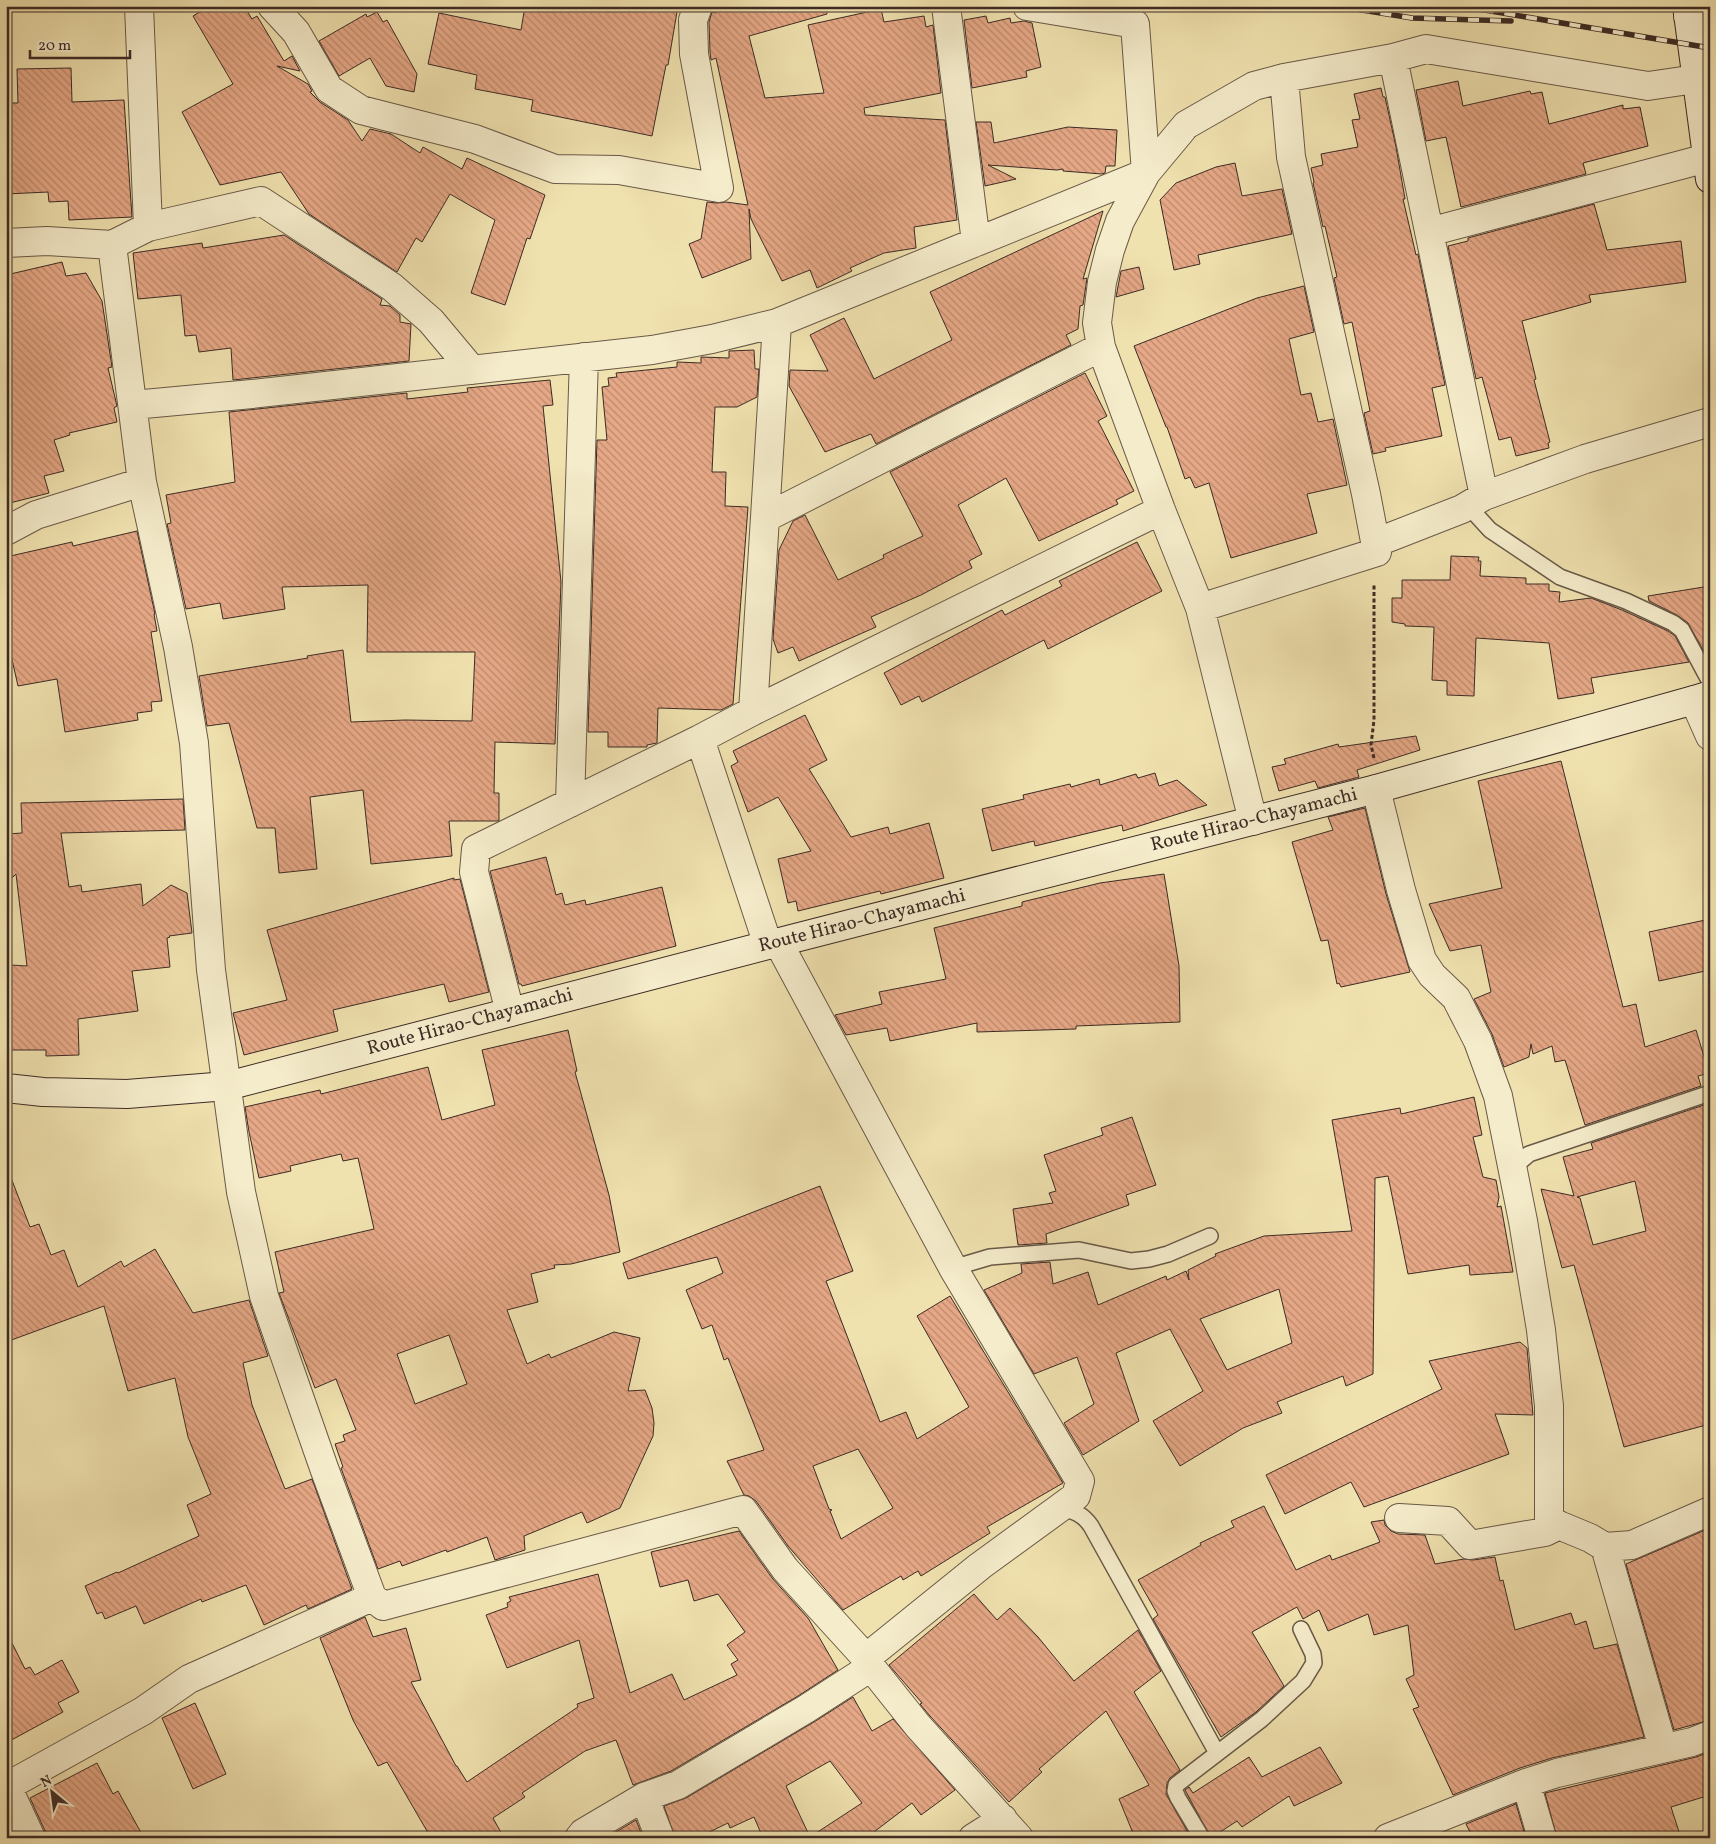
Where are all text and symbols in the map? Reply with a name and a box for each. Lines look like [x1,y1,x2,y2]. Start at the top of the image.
scale bar [30,28,130,60]
text: 20 m [38,36,71,57]
street label: Route Hirao-Chayamachi [1148,782,1360,858]
street label: Route Hirao-Chayamachi [756,883,968,959]
street label: Route Hirao-Chayamachi [364,982,576,1062]
north arrow [28,1766,78,1816]
text: N [37,1771,55,1793]

